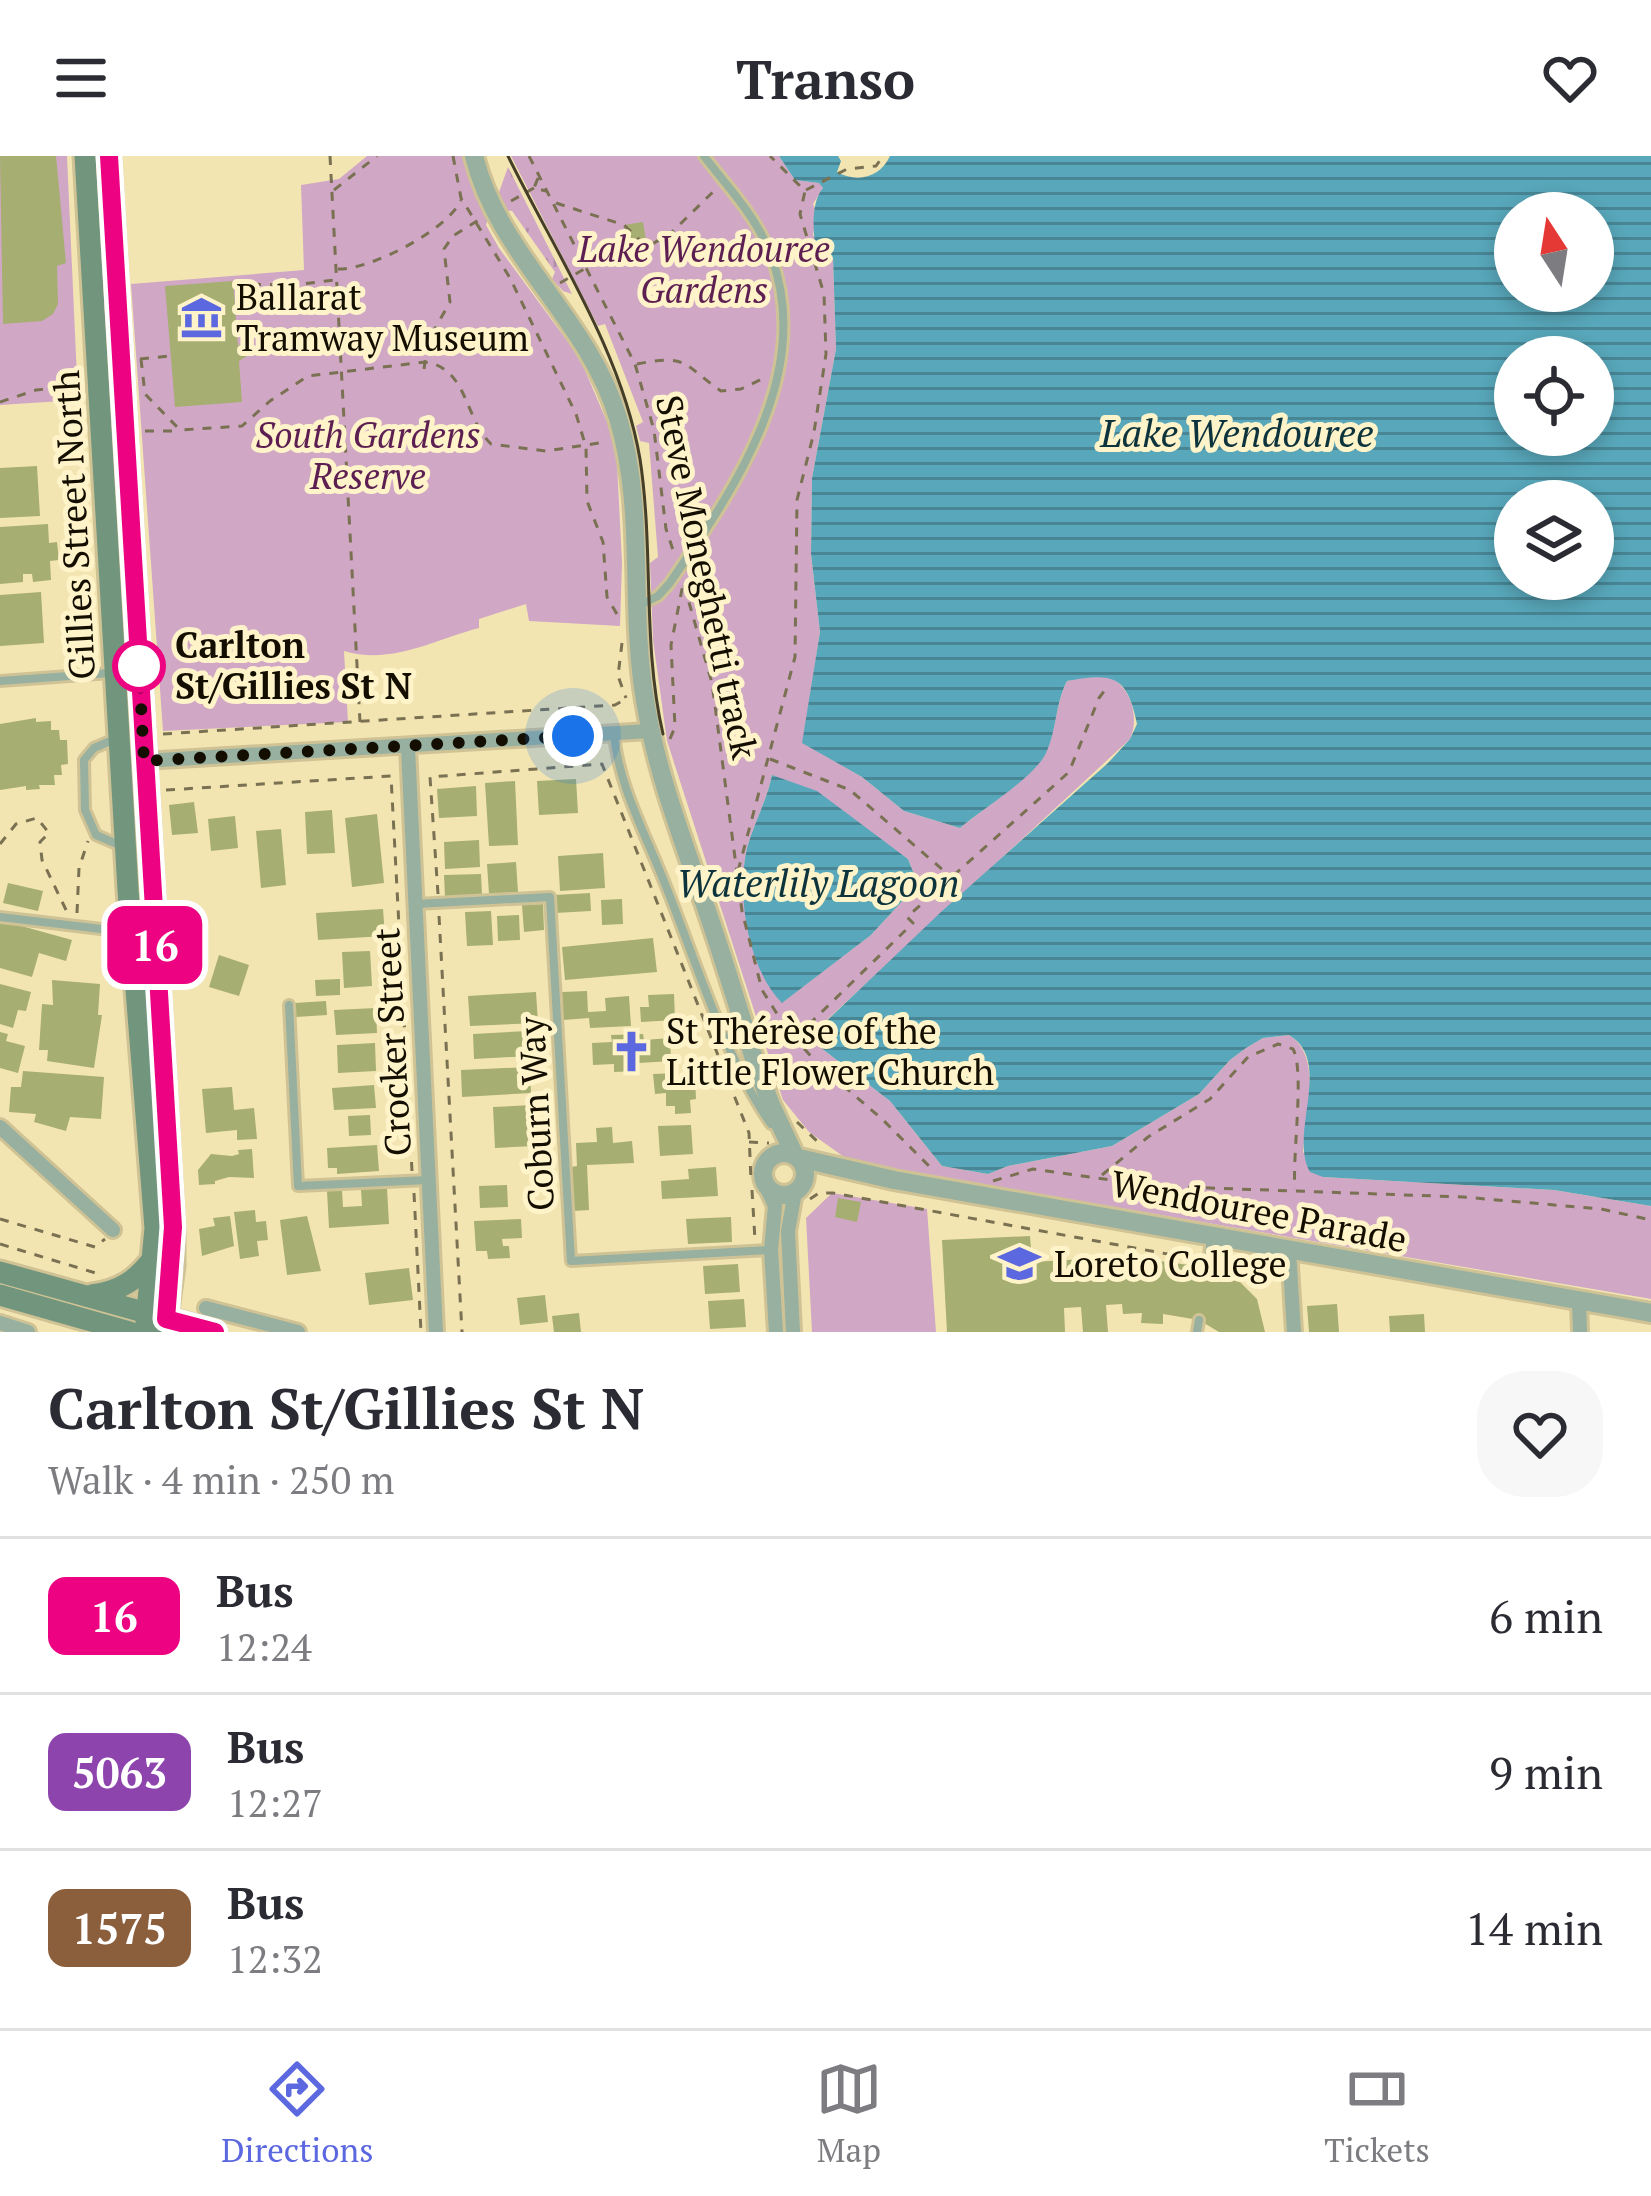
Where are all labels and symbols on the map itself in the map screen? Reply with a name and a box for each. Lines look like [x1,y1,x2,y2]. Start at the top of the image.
north arrow [1494,192,1614,312]
park label: Lake Wendouree Gardens [577,225,830,313]
place label: Ballarat Tramway Museum [236,273,529,361]
museum icon: Ballarat Tramway Museum [179,295,225,341]
street label: Gillies Street North [42,369,105,681]
street label: Steve Moneghetti track [646,391,769,763]
water label: Lake Wendouree [1099,406,1374,458]
park label: South Gardens Reserve [255,411,481,499]
place label: Carlton St/Gillies St N [175,621,412,709]
marker: Carlton St/Gillies St N [114,641,164,691]
your location [543,706,603,766]
water label: Waterlily Lagoon [676,856,960,908]
line badge: 16 [101,906,209,984]
street label: Crocker Street [362,927,421,1157]
place label: St Thérèse of the Little Flower Church [666,1007,994,1095]
street label: Coburn Way [507,1015,564,1212]
church icon: St Thérèse of the Little Flower Church [609,1029,655,1075]
street label: Wendouree Parade [1107,1159,1411,1262]
place label: Loreto College [1054,1240,1287,1287]
school or university icon: Loreto College [997,1241,1043,1287]

